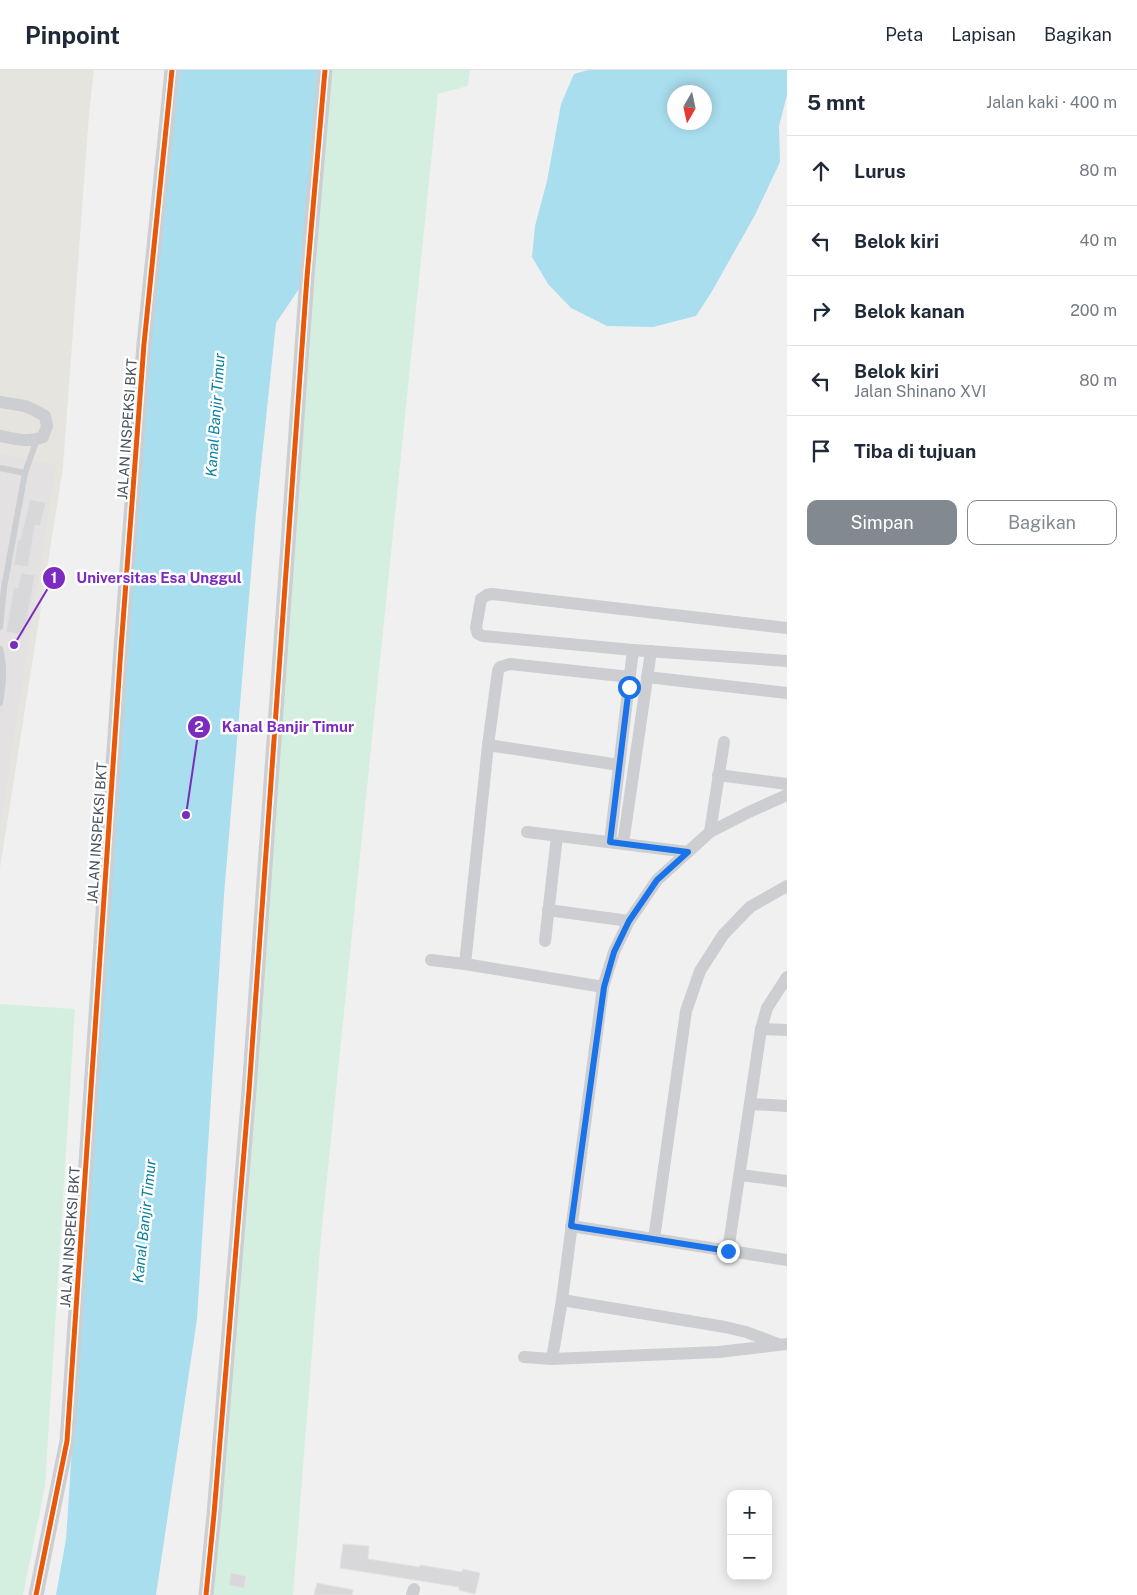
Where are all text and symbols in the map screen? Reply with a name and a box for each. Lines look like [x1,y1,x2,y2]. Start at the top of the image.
text: Pinpoint [25,21,120,49]
text: Peta [885,24,923,45]
text: Lapisan [951,24,1016,45]
text: Bagikan [1044,24,1112,45]
north arrow [667,85,712,130]
text: 5 mnt [807,90,866,115]
text: Jalan kaki · 400 m [986,93,1117,112]
icon: ahead [807,157,835,185]
text: Lurus [854,160,906,182]
text: 80 m [1079,161,1117,180]
icon: left [807,227,835,255]
text: Belok kiri [854,230,939,252]
text: 40 m [1079,231,1117,250]
icon: right [807,297,835,325]
text: Belok kanan [854,300,965,322]
text: 200 m [1070,301,1117,320]
water label: Kanal Banjir Timur [202,352,228,478]
street label: JALAN INSPEKSI BKT [114,358,140,500]
text: Belok kiri [854,360,939,382]
icon: left [807,367,835,395]
text: 80 m [1079,371,1117,390]
text: Jalan Shinano XVI [854,382,986,401]
icon: arrive [807,437,835,465]
text: Tiba di tujuan [854,440,976,462]
button: Simpan [807,500,957,545]
button: Bagikan [967,500,1117,545]
callout: Universitas Esa Unggul [41,563,252,593]
text: 1 [51,569,57,586]
text: Universitas Esa Unggul [76,569,242,586]
route start [618,676,641,699]
callout: Kanal Banjir Timur [187,712,364,742]
text: 2 [194,718,204,735]
text: Kanal Banjir Timur [222,718,354,735]
street label: JALAN INSPEKSI BKT [84,762,110,904]
water label: Kanal Banjir Timur [129,1158,159,1284]
street label: JALAN INSPEKSI BKT [57,1166,83,1308]
route end [717,1240,740,1263]
map controls [727,1490,772,1580]
button: + [727,1490,772,1535]
button: − [727,1535,772,1580]

